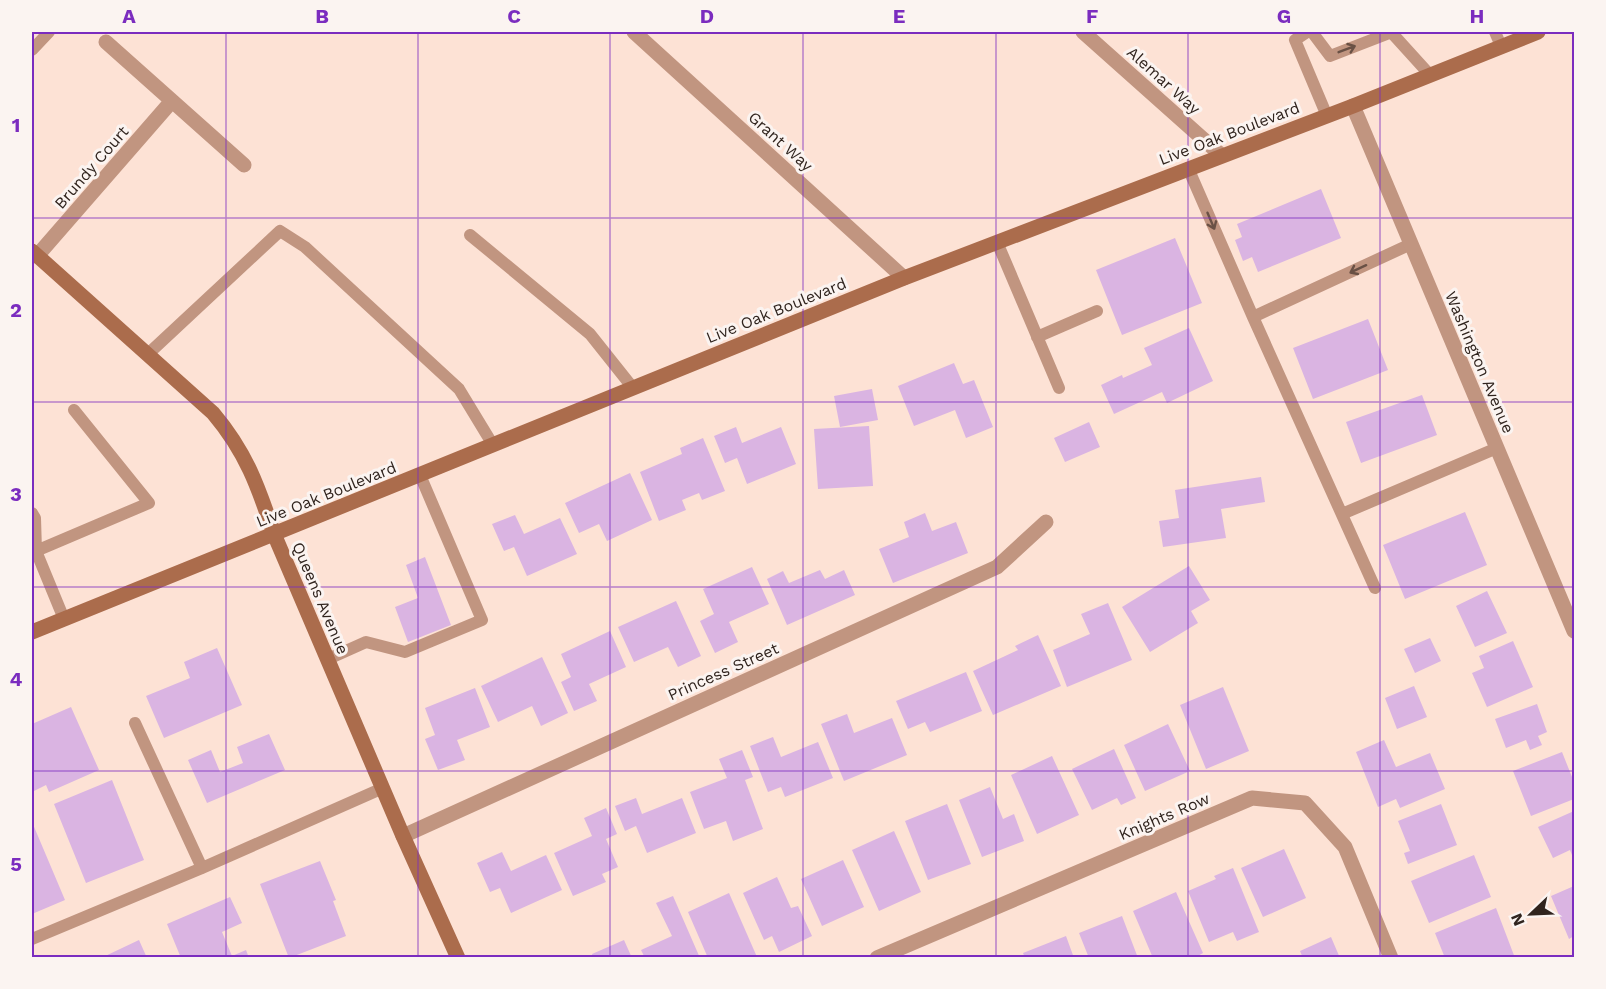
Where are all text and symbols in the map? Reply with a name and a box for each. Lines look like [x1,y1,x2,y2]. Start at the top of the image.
text: A [122,4,136,28]
text: B [315,4,329,28]
text: C [507,4,521,28]
text: D [700,4,714,28]
text: E [893,4,905,28]
text: F [1086,4,1098,28]
text: G [1277,4,1291,28]
text: H [1470,4,1484,28]
street label: Alemar Way [1123,43,1205,119]
one-way arrow [1337,43,1356,54]
street label: Live Oak Boulevard [1156,98,1302,169]
street label: Grant Way [745,108,817,176]
text: 1 [12,113,20,137]
street label: Brundy Court [50,122,133,213]
one-way arrow [1206,212,1218,230]
one-way arrow [1349,263,1367,275]
street label: Live Oak Boulevard [703,274,849,347]
street label: Washington Avenue [1441,288,1518,436]
text: 2 [10,298,22,322]
street label: Live Oak Boulevard [253,458,399,531]
text: 3 [10,482,22,506]
street label: Queens Avenue [288,539,353,657]
street label: Princess Street [665,638,782,704]
text: 4 [10,667,23,691]
street label: Knights Row [1116,789,1212,844]
text: 5 [10,852,22,876]
north arrow [1501,884,1561,944]
text: N [1507,910,1529,929]

